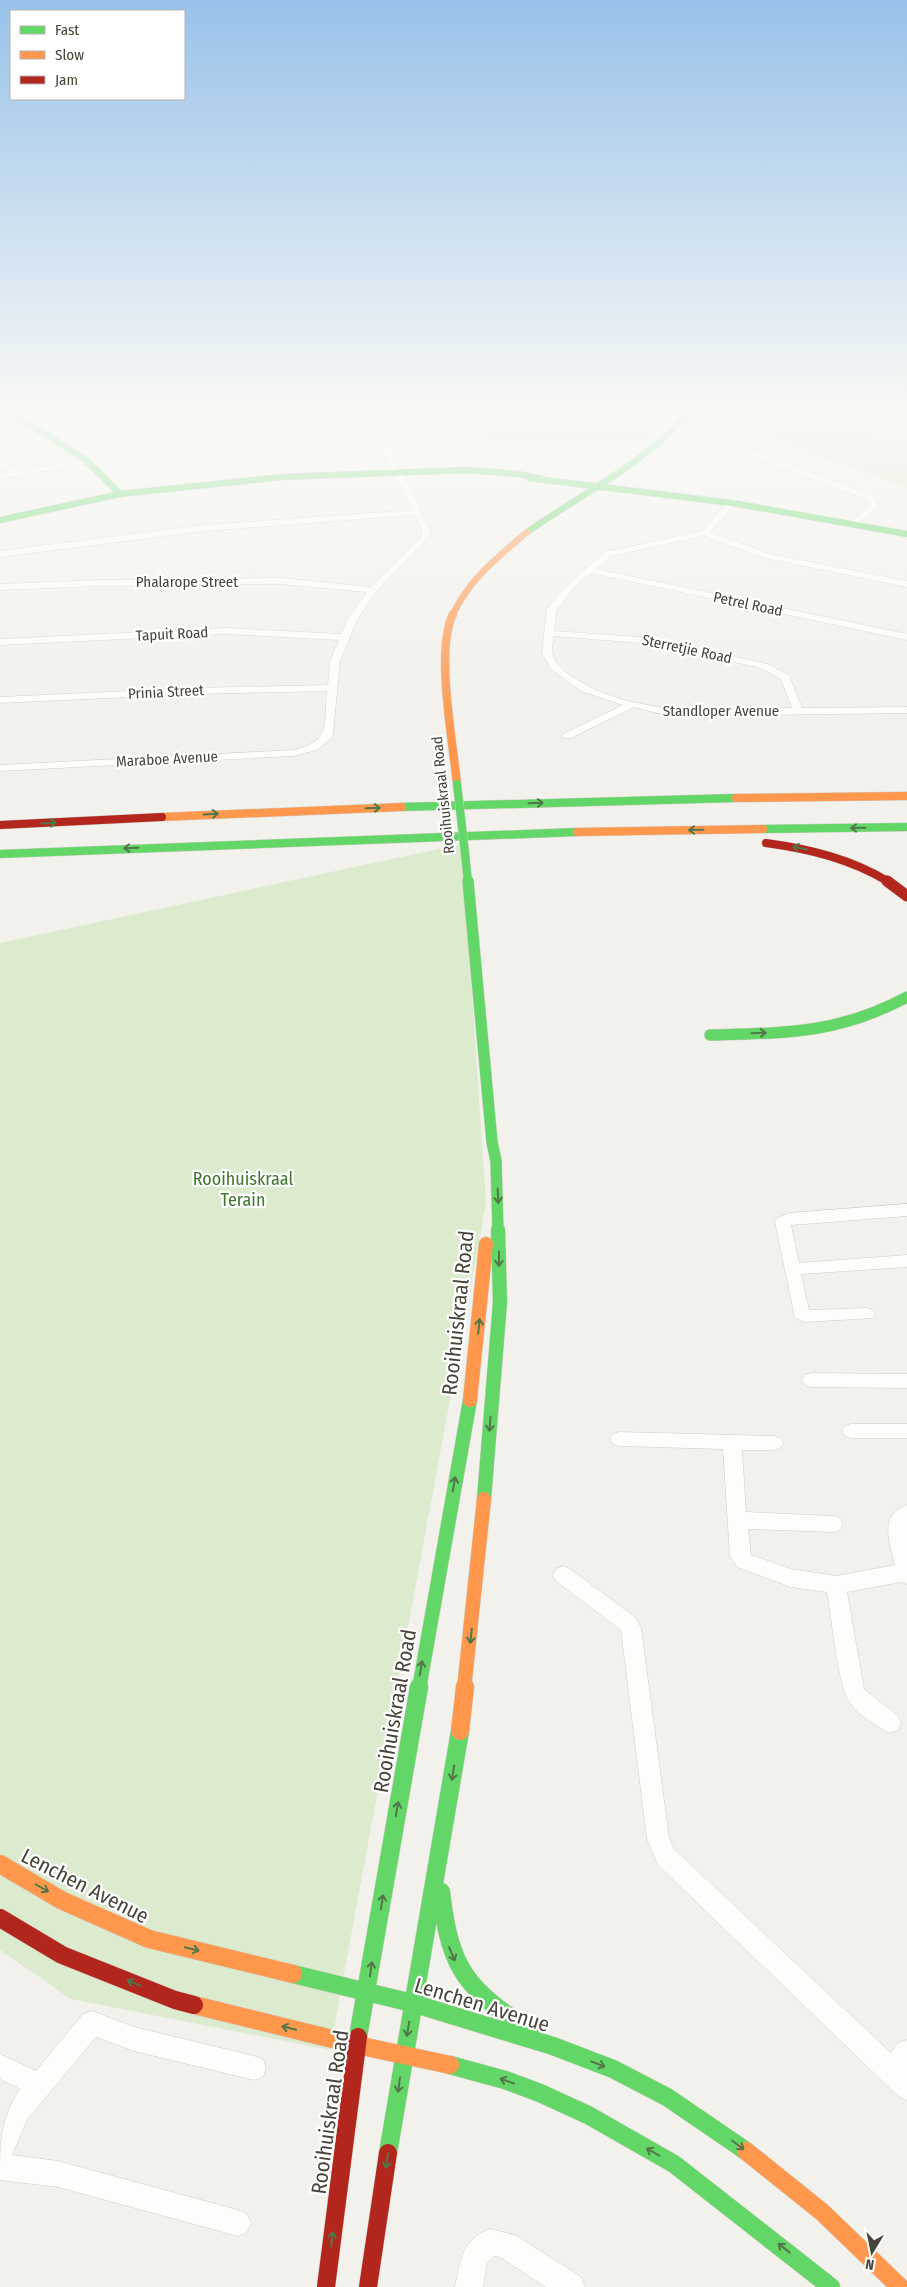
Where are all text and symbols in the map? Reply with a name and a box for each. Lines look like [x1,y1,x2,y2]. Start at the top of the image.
legend [10,10,185,100]
text: Fast [55,21,79,39]
text: Slow [55,46,84,64]
text: Jam [55,71,78,89]
street label: Phalarope Street [136,573,238,591]
street label: Petrel Road [712,588,784,620]
street label: Tapuit Road [135,623,209,645]
street label: Sterretjie Road [640,631,734,667]
street label: Prinia Street [128,681,205,703]
street label: Standloper Avenue [663,702,779,720]
street label: Rooihuiskraal Road [428,735,458,855]
street label: Maraboe Avenue [116,747,218,771]
one-way arrow [527,798,543,807]
one-way arrow [365,803,381,813]
one-way arrow [203,810,219,819]
one-way arrow [40,818,56,827]
one-way arrow [851,823,867,833]
one-way arrow [688,825,704,835]
one-way arrow [793,842,809,852]
one-way arrow [123,844,139,853]
one-way arrow [751,1029,767,1038]
park label: Rooihuiskraal Terain [193,1168,293,1211]
one-way arrow [493,1188,502,1204]
street label: Rooihuiskraal Road [436,1229,480,1397]
one-way arrow [494,1250,504,1266]
one-way arrow [474,1319,484,1335]
one-way arrow [485,1416,495,1432]
one-way arrow [450,1477,460,1493]
street label: Rooihuiskraal Road [368,1627,422,1795]
one-way arrow [466,1628,476,1644]
one-way arrow [417,1660,427,1676]
one-way arrow [448,1765,458,1781]
one-way arrow [393,1801,403,1817]
street label: Lenchen Avenue [17,1843,153,1929]
one-way arrow [35,1884,49,1894]
one-way arrow [377,1894,387,1910]
one-way arrow [183,1945,199,1954]
one-way arrow [448,1946,457,1961]
one-way arrow [366,1962,376,1978]
street label: Lenchen Avenue [411,1972,553,2038]
one-way arrow [126,1978,141,1987]
one-way arrow [402,2021,412,2037]
one-way arrow [282,2023,298,2033]
street label: Rooihuiskraal Road [306,2028,354,2196]
one-way arrow [590,2059,605,2069]
one-way arrow [393,2076,403,2092]
one-way arrow [500,2076,516,2085]
one-way arrow [731,2140,745,2150]
one-way arrow [647,2147,661,2157]
one-way arrow [382,2153,392,2169]
north arrow [847,2227,897,2277]
one-way arrow [327,2231,337,2247]
one-way arrow [778,2243,791,2254]
text: N [864,2255,875,2273]

